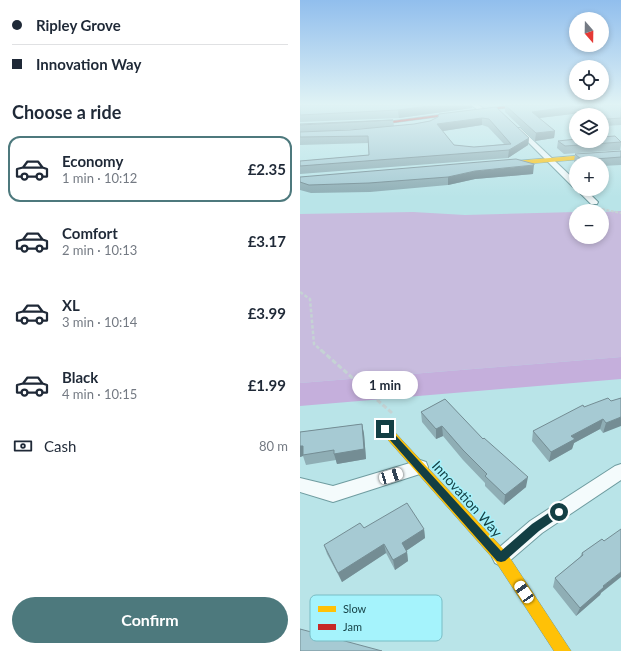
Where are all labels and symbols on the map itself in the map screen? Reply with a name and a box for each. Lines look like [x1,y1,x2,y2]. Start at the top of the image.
north arrow [569,12,609,52]
callout: 1 min [352,371,418,399]
route end [376,420,394,438]
street label: Innovation Way [429,457,507,541]
car [378,467,404,485]
route start [550,503,568,521]
car [512,579,536,605]
legend [310,595,442,641]
text: Slow [343,602,367,615]
text: Jam [343,620,362,633]

